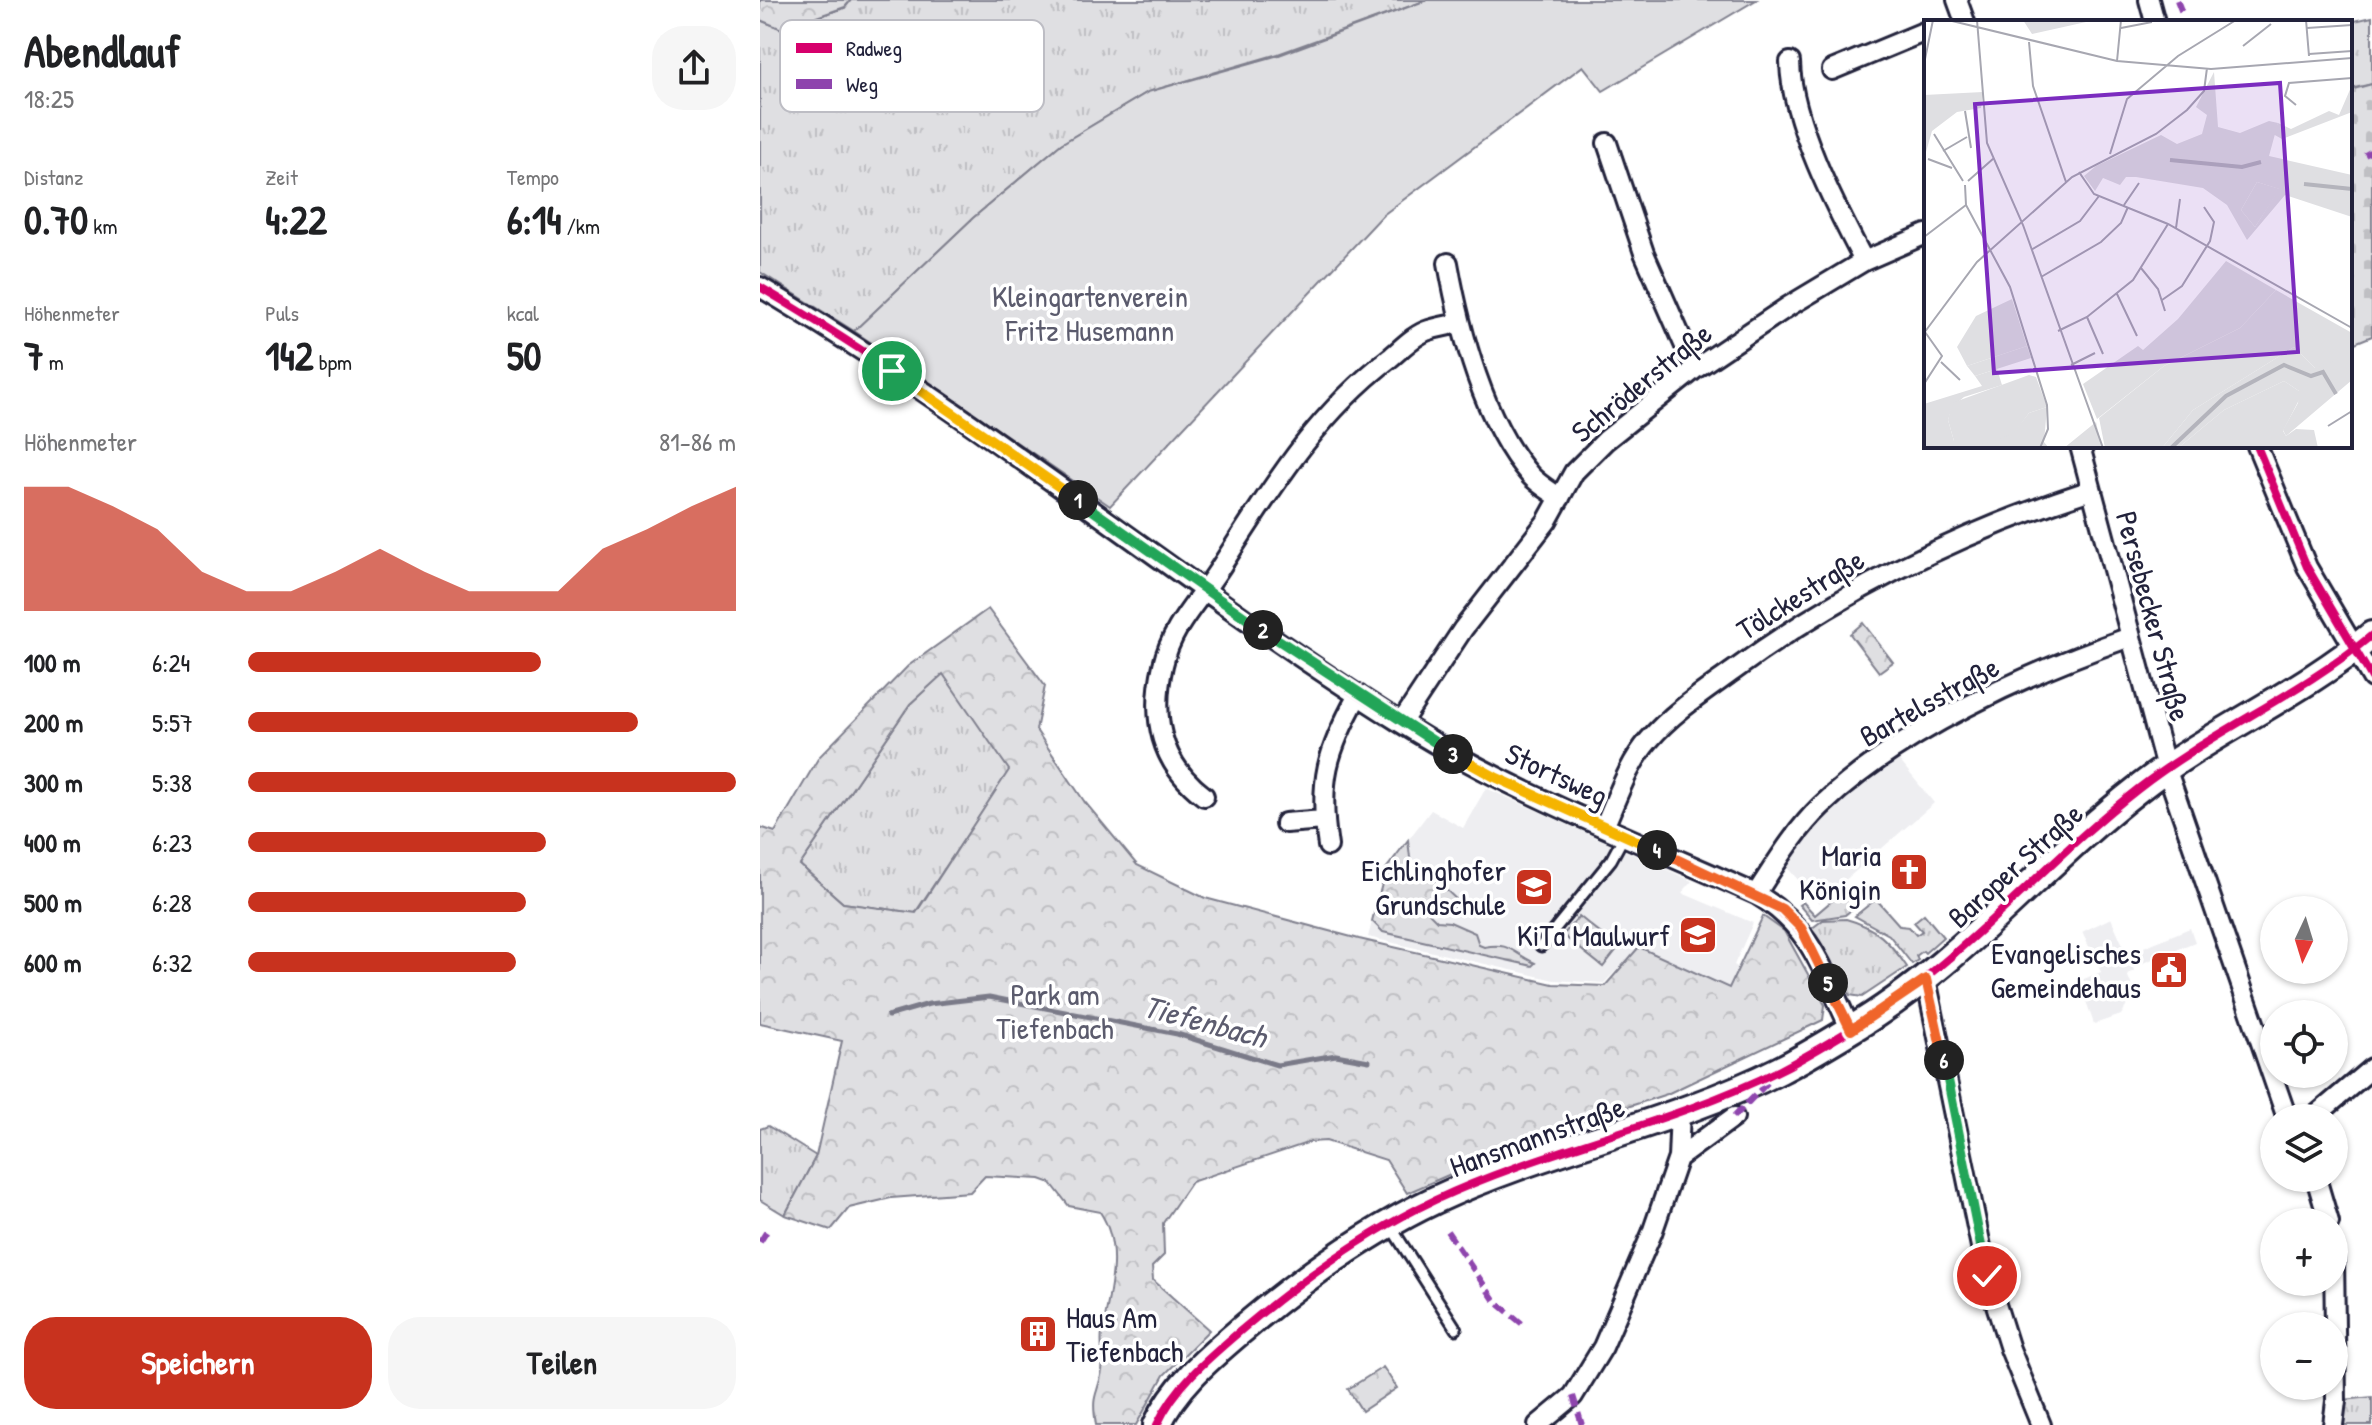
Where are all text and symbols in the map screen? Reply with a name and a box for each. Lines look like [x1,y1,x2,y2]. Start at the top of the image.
legend [780,20,1044,112]
inset map [1924,20,2352,448]
text: Abendlauf [24,21,181,81]
button: share [652,26,736,110]
text: Radweg [846,33,902,63]
text: Weg [846,69,878,99]
text: 18:25 [24,81,74,116]
text: Distanz [24,162,83,192]
text: Zeit [265,162,298,192]
text: Tempo [507,162,559,192]
text: 0.70 [24,192,88,246]
text: 4:22 [265,192,327,246]
text: 6:14 [507,192,561,246]
text: km [88,211,117,241]
text: /km [561,211,600,241]
park label: Kleingartenverein Fritz Husemann [992,276,1188,350]
text: Höhenmeter [24,298,120,328]
text: Puls [265,298,299,328]
text: kcal [507,298,539,328]
street label: Schröderstraße [1562,313,1720,451]
text: 7 [24,328,44,382]
text: 142 [265,328,314,382]
text: 50 [507,328,542,382]
pin [858,337,926,405]
text: m [44,347,64,377]
text: bpm [314,347,352,377]
icon: arrive [870,349,914,393]
text: Höhenmeter [24,424,137,459]
text: 81–86 m [659,424,736,459]
pin: 1 [1058,480,1098,520]
text: 1 [1074,485,1082,515]
street label: Persebecker Straße [2107,507,2201,725]
street label: Tölckestraße [1729,539,1871,649]
pin: 2 [1243,610,1283,650]
text: 2 [1258,615,1268,645]
text: 100 m [24,645,80,680]
text: 6:24 [152,645,190,680]
street label: Bartelsstraße [1852,646,2006,756]
text: 200 m [24,705,83,740]
text: 5:57 [152,705,193,740]
street label: Stortsweg [1499,733,1615,815]
pin: 3 [1433,734,1473,774]
text: 3 [1448,739,1458,769]
text: 300 m [24,765,83,800]
text: 5:38 [152,765,192,800]
street label: Baroper Straße [1939,794,2091,936]
text: 400 m [24,825,81,860]
text: 6:23 [152,825,192,860]
pin: 4 [1637,830,1677,870]
text: 4 [1653,835,1661,865]
place label: Maria Königin [1799,835,1881,909]
place label: Eichlinghofer Grundschule [1361,850,1506,924]
church icon: Maria Königin [1888,851,1930,893]
school or university icon: Eichlinghofer Grundschule [1513,866,1555,908]
text: 500 m [24,885,82,920]
text: 6:28 [152,885,192,920]
north arrow [2260,896,2348,984]
map controls [2260,896,2348,1400]
school or university icon: KiTa Maulwurf [1677,914,1719,956]
place label: KiTa Maulwurf [1517,915,1670,955]
place label: Evangelisches Gemeindehaus [1990,933,2141,1007]
text: 600 m [24,945,81,980]
text: 6:32 [152,945,192,980]
public building icon: Evangelisches Gemeindehaus [2148,949,2190,991]
pin: 5 [1808,963,1848,1003]
text: 5 [1823,968,1833,998]
park label: Park am Tiefenbach [996,974,1114,1048]
water label: Tiefenbach [1139,984,1273,1059]
button: locate [2260,1000,2348,1088]
pin: 6 [1924,1040,1964,1080]
text: 6 [1940,1045,1948,1075]
street label: Hansmannstraße [1444,1086,1630,1186]
button: layers [2260,1104,2348,1192]
button: + [2260,1208,2348,1296]
pin [1953,1242,2021,1310]
icon: check [1965,1254,2009,1298]
place label: Haus Am Tiefenbach [1066,1297,1183,1371]
button: − [2260,1312,2348,1400]
building icon: Haus Am Tiefenbach [1017,1313,1059,1355]
button: Speichern [24,1317,372,1409]
button: Teilen [388,1317,736,1409]

